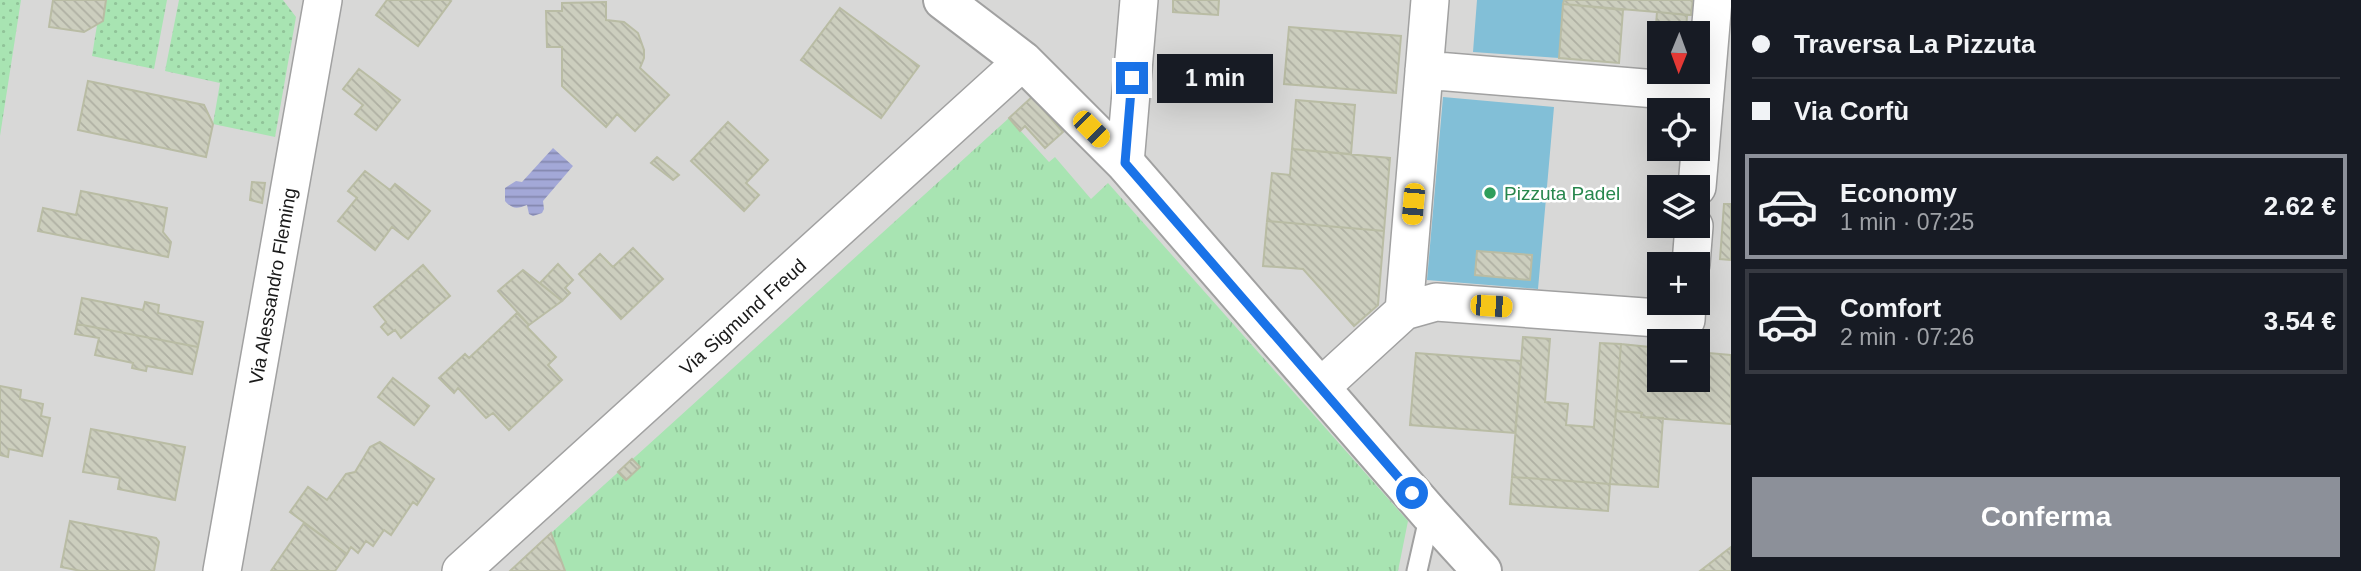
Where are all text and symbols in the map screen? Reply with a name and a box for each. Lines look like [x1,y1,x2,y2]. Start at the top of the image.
north arrow [1647,21,1710,84]
map controls [1647,21,1710,392]
text: Traversa La Pizzuta [1794,29,2035,59]
callout: 1 min [1156,54,1272,102]
route end [1116,62,1148,94]
text: 1 min [1185,65,1245,91]
text: Via Corfù [1794,96,1909,126]
button: locate [1647,98,1710,161]
car [1069,107,1114,151]
button: layers [1647,175,1710,238]
icon: car [1756,175,1819,238]
text: Economy [1840,178,1957,208]
car [1401,182,1426,226]
place label: Pizzuta Padel [1504,183,1620,204]
marker: Pizzuta Padel [1482,185,1498,201]
street label: Via Alessandro Fleming [245,186,301,386]
text: 2.62 € [2264,191,2336,221]
text: 1 min · 07:25 [1840,209,1974,235]
button: + [1647,252,1710,315]
street label: Via Sigmund Freud [676,255,810,379]
icon: car [1756,290,1819,353]
text: Comfort [1840,293,1941,323]
car [1470,294,1513,318]
text: 3.54 € [2264,306,2336,336]
text: 2 min · 07:26 [1840,324,1974,350]
button: − [1647,329,1710,392]
route start [1396,477,1428,509]
button: Conferma [1752,477,2340,557]

